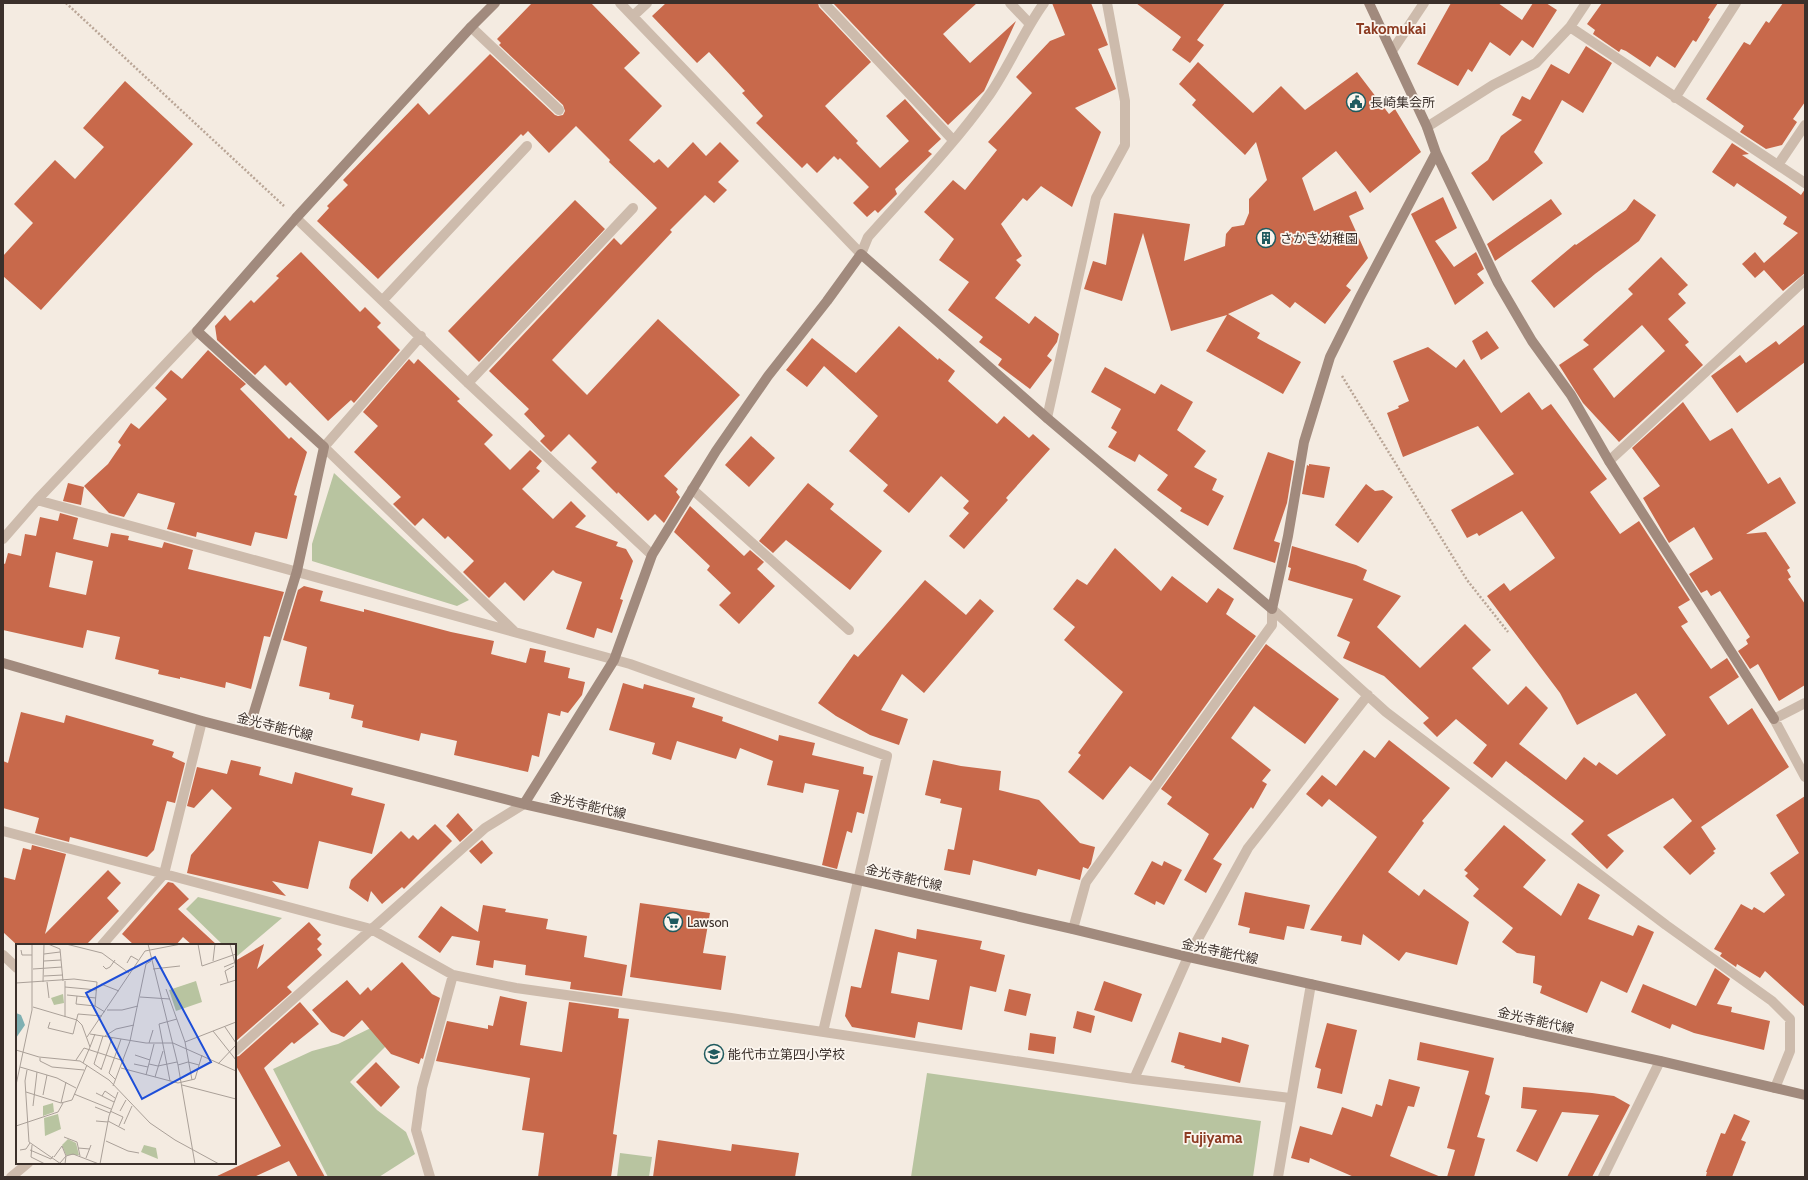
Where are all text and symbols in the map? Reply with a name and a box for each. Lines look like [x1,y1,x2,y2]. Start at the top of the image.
district label: Takomukai [1356,20,1426,38]
public building icon: 長崎集会所 [1345,91,1367,113]
place label: 長崎集会所 [1370,94,1435,110]
building icon: さかき幼稚園 [1255,227,1277,249]
place label: さかき幼稚園 [1280,230,1358,246]
street label: 金光寺能代線 [235,709,315,743]
street label: 金光寺能代線 [548,788,628,822]
street label: 金光寺能代線 [864,860,944,894]
supermarket icon: Lawson [662,911,684,933]
place label: Lawson [687,914,729,930]
street label: 金光寺能代線 [1180,935,1260,967]
inset map [16,944,236,1164]
street label: 金光寺能代線 [1496,1003,1576,1037]
school or university icon: 能代市立第四小学校 [703,1043,725,1065]
place label: 能代市立第四小学校 [728,1046,845,1062]
district label: Fujiyama [1184,1129,1243,1147]

